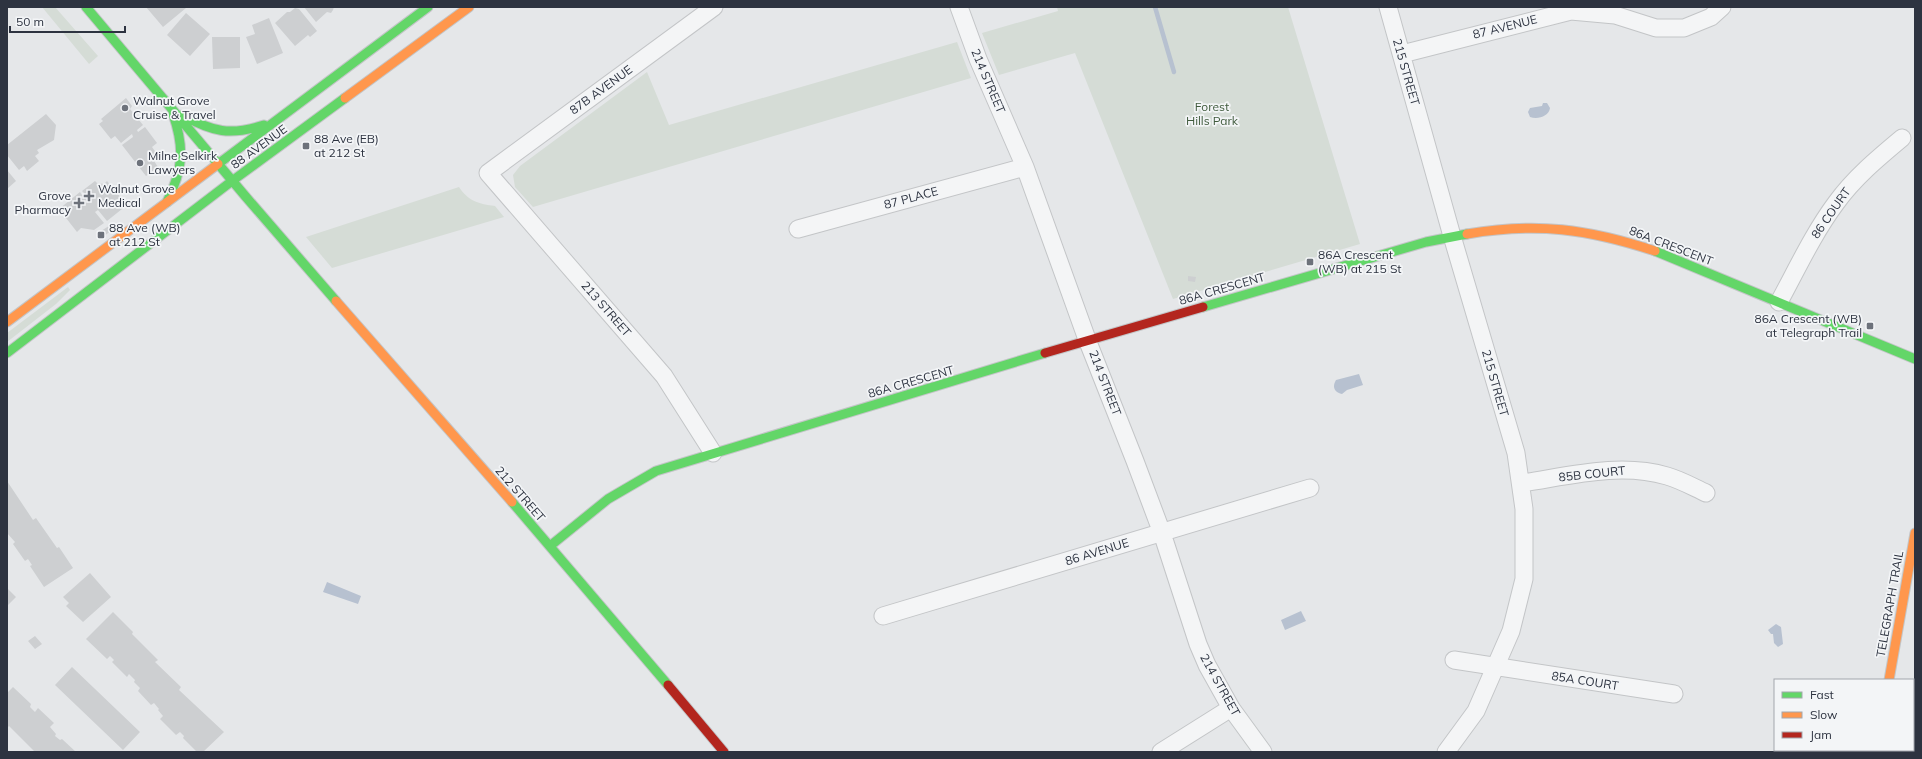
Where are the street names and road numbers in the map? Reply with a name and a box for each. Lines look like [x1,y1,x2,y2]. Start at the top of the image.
street label: 87 AVENUE [1471,11,1539,42]
street label: 215 STREET [1390,37,1423,108]
street label: 214 STREET [968,46,1009,116]
street label: 87B AVENUE [566,62,635,117]
street label: 88 AVENUE [228,121,290,172]
street label: 87 PLACE [882,183,940,212]
street label: 86 COURT [1808,184,1854,241]
street label: 86A CRESCENT [1627,223,1716,269]
street label: 86A CRESCENT [1177,269,1267,308]
street label: 213 STREET [578,278,635,340]
street label: 214 STREET [1086,348,1125,418]
street label: 215 STREET [1479,348,1512,419]
street label: 86A CRESCENT [866,362,956,401]
street label: 85B COURT [1558,462,1627,484]
street label: 212 STREET [492,463,549,525]
street label: 86 AVENUE [1063,535,1131,568]
street label: TELEGRAPH TRAIL [1873,549,1906,658]
street label: 214 STREET [1197,651,1244,719]
street label: 85A COURT [1551,668,1620,693]

